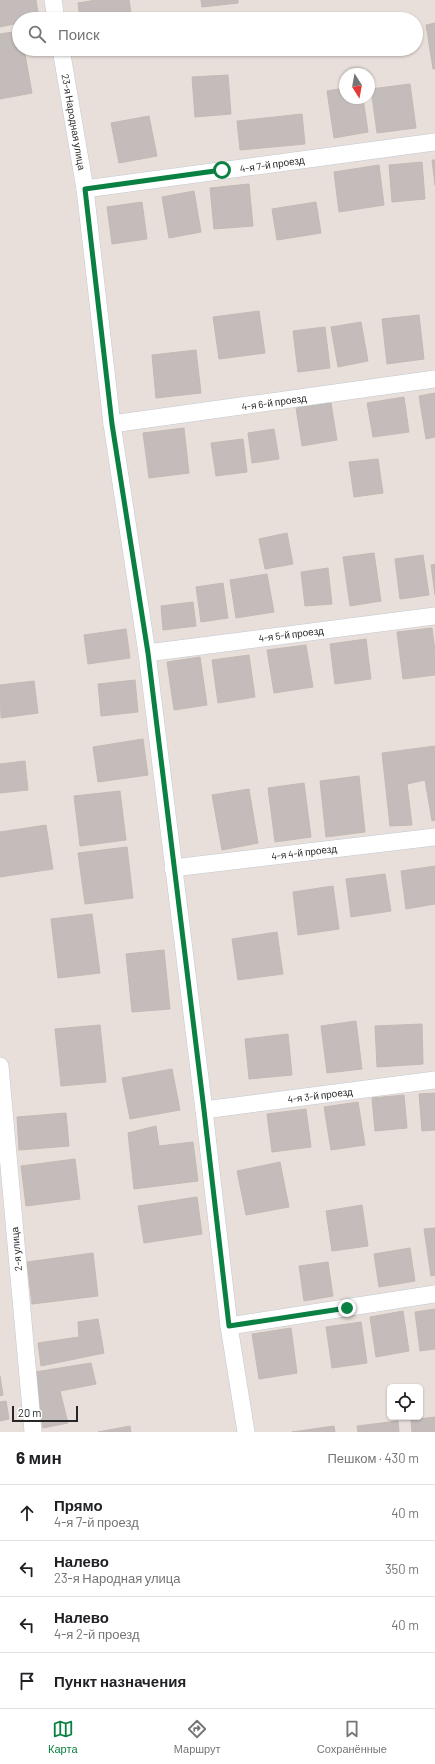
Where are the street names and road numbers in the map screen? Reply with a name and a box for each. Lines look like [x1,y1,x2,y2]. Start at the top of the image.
street label: 23-я Народная улица [60,73,88,171]
street label: 4-я 7-й проезд [239,153,305,174]
street label: 4-я 6-й проезд [241,391,307,413]
street label: 4-я 5-й проезд [258,624,324,644]
street label: 4-я 4-й проезд [271,842,338,862]
street label: 4-я 3-й проезд [287,1085,353,1105]
street label: 2-я улица [8,1226,24,1272]

